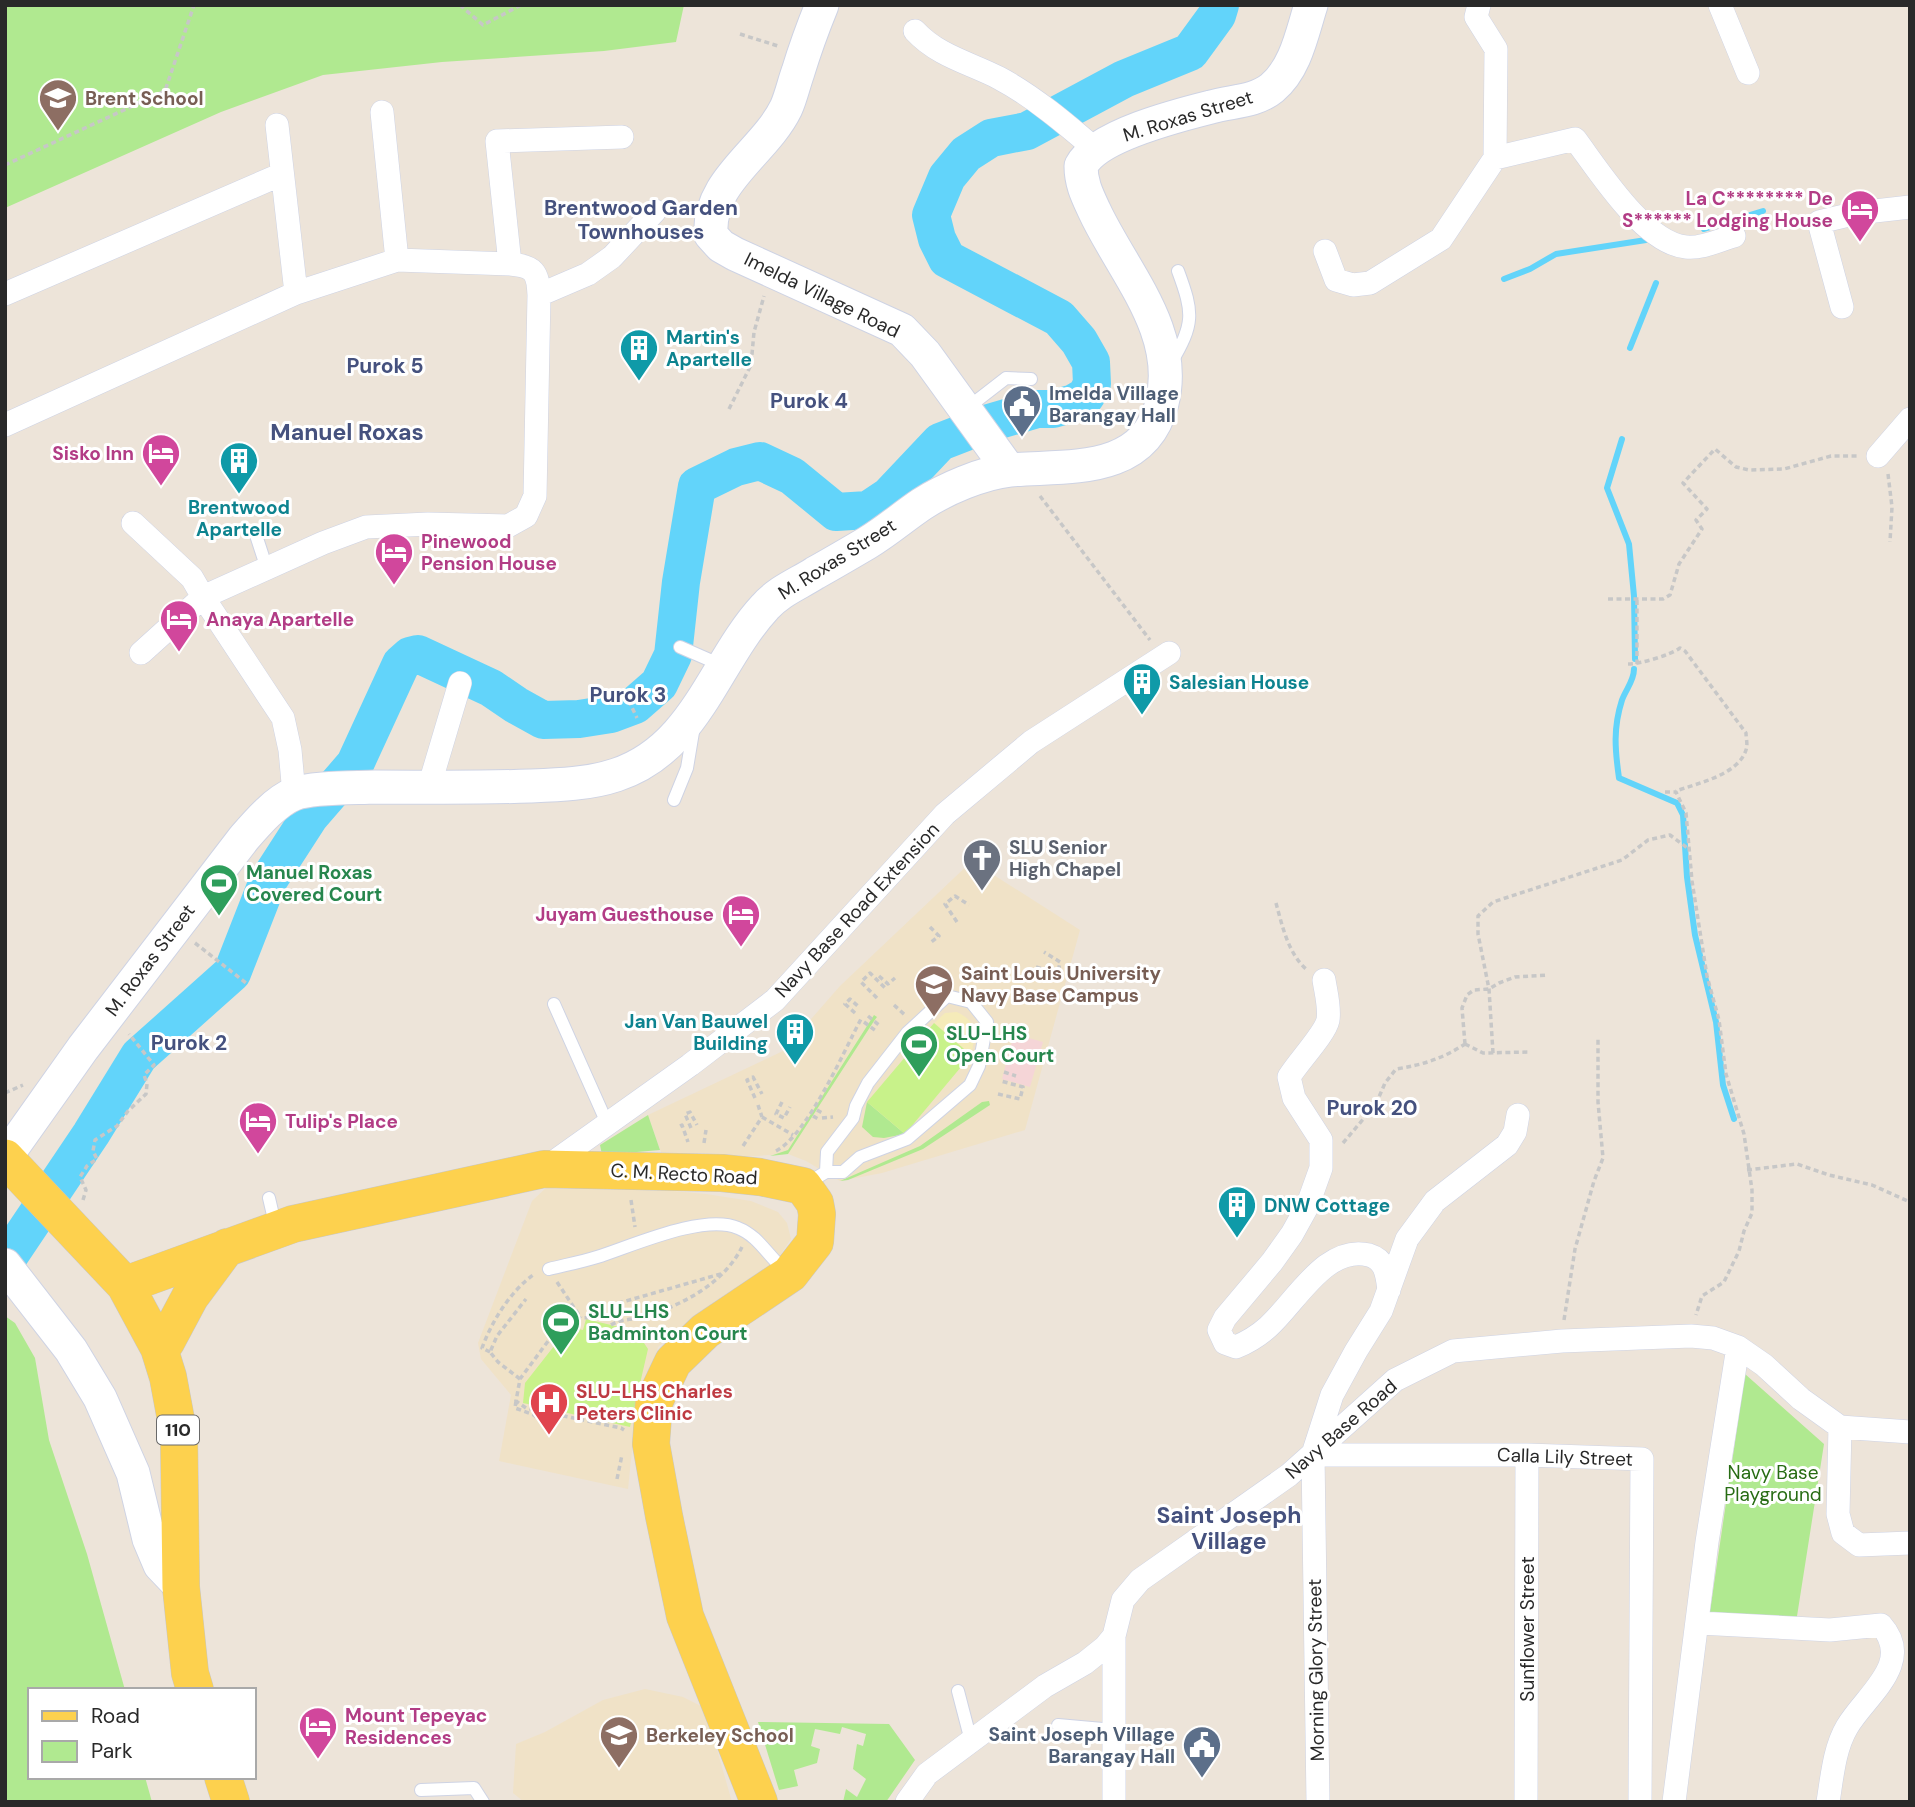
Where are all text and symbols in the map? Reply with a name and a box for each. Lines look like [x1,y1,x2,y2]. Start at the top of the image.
school or university icon: Brent School [37,77,79,132]
street label: M. Roxas Street [1120,84,1256,148]
place label: Brent School [85,86,204,111]
place label: La C******** De S****** Lodging House [1622,186,1833,233]
hotel icon: La C******** De S****** Lodging House [1839,188,1881,243]
district label: Brentwood Garden Townhouses [544,194,738,246]
street label: Imelda Village Road [740,246,904,344]
place label: Martin's Apartelle [666,325,752,372]
building icon: Martin's Apartelle [618,327,660,382]
district label: Purok 5 [346,352,424,380]
place label: Imelda Village Barangay Hall [1049,381,1179,428]
public building icon: Imelda Village Barangay Hall [1001,383,1043,438]
district label: Purok 4 [770,387,848,415]
district label: Manuel Roxas [270,417,424,447]
hotel icon: Sisko Inn [140,432,182,487]
building icon: Brentwood Apartelle [218,440,260,495]
place label: Sisko Inn [52,441,134,466]
place label: Brentwood Apartelle [188,495,290,542]
street label: M. Roxas Street [773,513,901,605]
place label: Pinewood Pension House [421,529,557,576]
hotel icon: Pinewood Pension House [373,531,415,586]
hotel icon: Anaya Apartelle [158,598,200,653]
place label: Anaya Apartelle [206,607,354,632]
building icon: Salesian House [1121,661,1163,716]
place label: Salesian House [1169,670,1309,695]
district label: Purok 3 [590,681,666,709]
street label: Navy Base Road Extension [769,817,945,1003]
place label: SLU Senior High Chapel [1009,835,1121,882]
church icon: SLU Senior High Chapel [961,837,1003,892]
place label: Manuel Roxas Covered Court [246,860,382,907]
sports icon: Manuel Roxas Covered Court [198,862,240,917]
hotel icon: Juyam Guesthouse [720,893,762,948]
street label: M. Roxas Street [100,899,200,1021]
place label: Juyam Guesthouse [535,902,714,927]
place label: Saint Louis University Navy Base Campus [961,961,1161,1008]
school or university icon: Saint Louis University Navy Base Campus [913,963,955,1018]
place label: Jan Van Bauwel Building [624,1009,768,1056]
building icon: Jan Van Bauwel Building [774,1011,816,1066]
place label: SLU-LHS Open Court [946,1021,1054,1068]
sports icon: SLU-LHS Open Court [898,1023,940,1078]
district label: Purok 2 [151,1029,227,1057]
district label: Purok 20 [1327,1094,1417,1122]
hotel icon: Tulip's Place [237,1100,279,1155]
place label: Tulip's Place [285,1109,398,1134]
street label: C. M. Recto Road [610,1158,758,1190]
building icon: DNW Cottage [1216,1184,1258,1239]
place label: DNW Cottage [1264,1193,1390,1218]
place label: SLU-LHS Badminton Court [588,1299,748,1346]
sports icon: SLU-LHS Badminton Court [540,1301,582,1356]
street label: Navy Base Road [1280,1374,1402,1484]
place label: SLU-LHS Charles Peters Clinic [576,1379,733,1426]
hospital icon: SLU-LHS Charles Peters Clinic [528,1381,570,1436]
road number: 110 [157,1415,199,1444]
street label: Calla Lily Street [1497,1442,1633,1472]
park label: Navy Base Playground [1724,1460,1822,1507]
district label: Saint Joseph Village [1156,1500,1302,1556]
street label: Sunflower Street [1515,1556,1540,1702]
street label: Morning Glory Street [1302,1578,1330,1762]
legend [28,1688,256,1779]
text: Road [91,1702,140,1730]
place label: Mount Tepeyac Residences [345,1703,487,1750]
hotel icon: Mount Tepeyac Residences [297,1705,339,1760]
school or university icon: Berkeley School [598,1714,640,1769]
place label: Saint Joseph Village Barangay Hall [988,1722,1175,1769]
place label: Berkeley School [646,1723,794,1748]
public building icon: Saint Joseph Village Barangay Hall [1181,1724,1223,1779]
text: Park [91,1737,133,1765]

